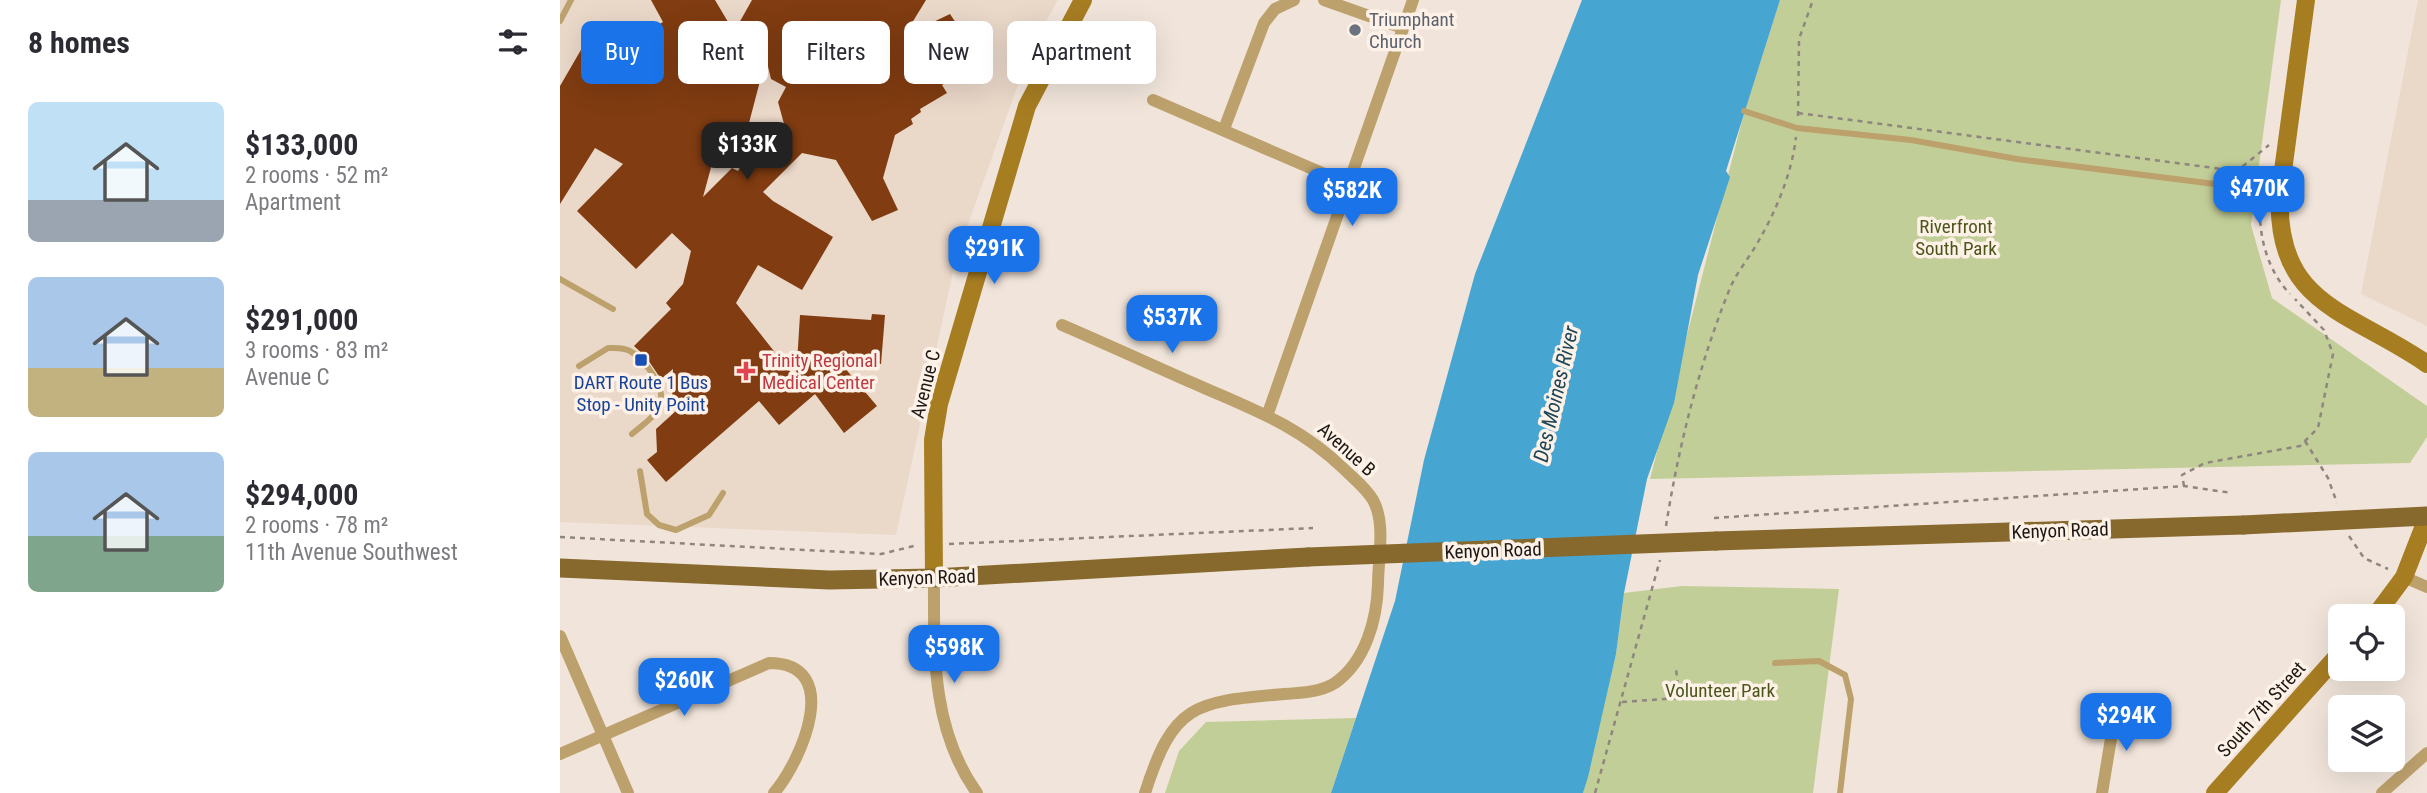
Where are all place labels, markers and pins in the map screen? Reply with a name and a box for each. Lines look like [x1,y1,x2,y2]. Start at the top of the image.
place label: Triumphant Church [1369,8,1454,53]
marker: Triumphant Church [1347,22,1363,38]
pin: $133K [698,122,796,182]
pin: $470K [2210,166,2308,226]
pin: $582K [1303,168,1401,228]
pin: $291K [945,226,1043,286]
pin: $537K [1123,296,1221,355]
place label: Trinity Regional Medical Center [762,349,878,394]
marker: DART Route 1 Bus Stop - Unity Point [633,352,649,368]
marker: Trinity Regional Medical Center [736,361,756,381]
place label: DART Route 1 Bus Stop - Unity Point [574,371,708,416]
pin: $598K [905,626,1003,685]
pin: $260K [635,658,733,718]
pin: $294K [2077,694,2175,753]

